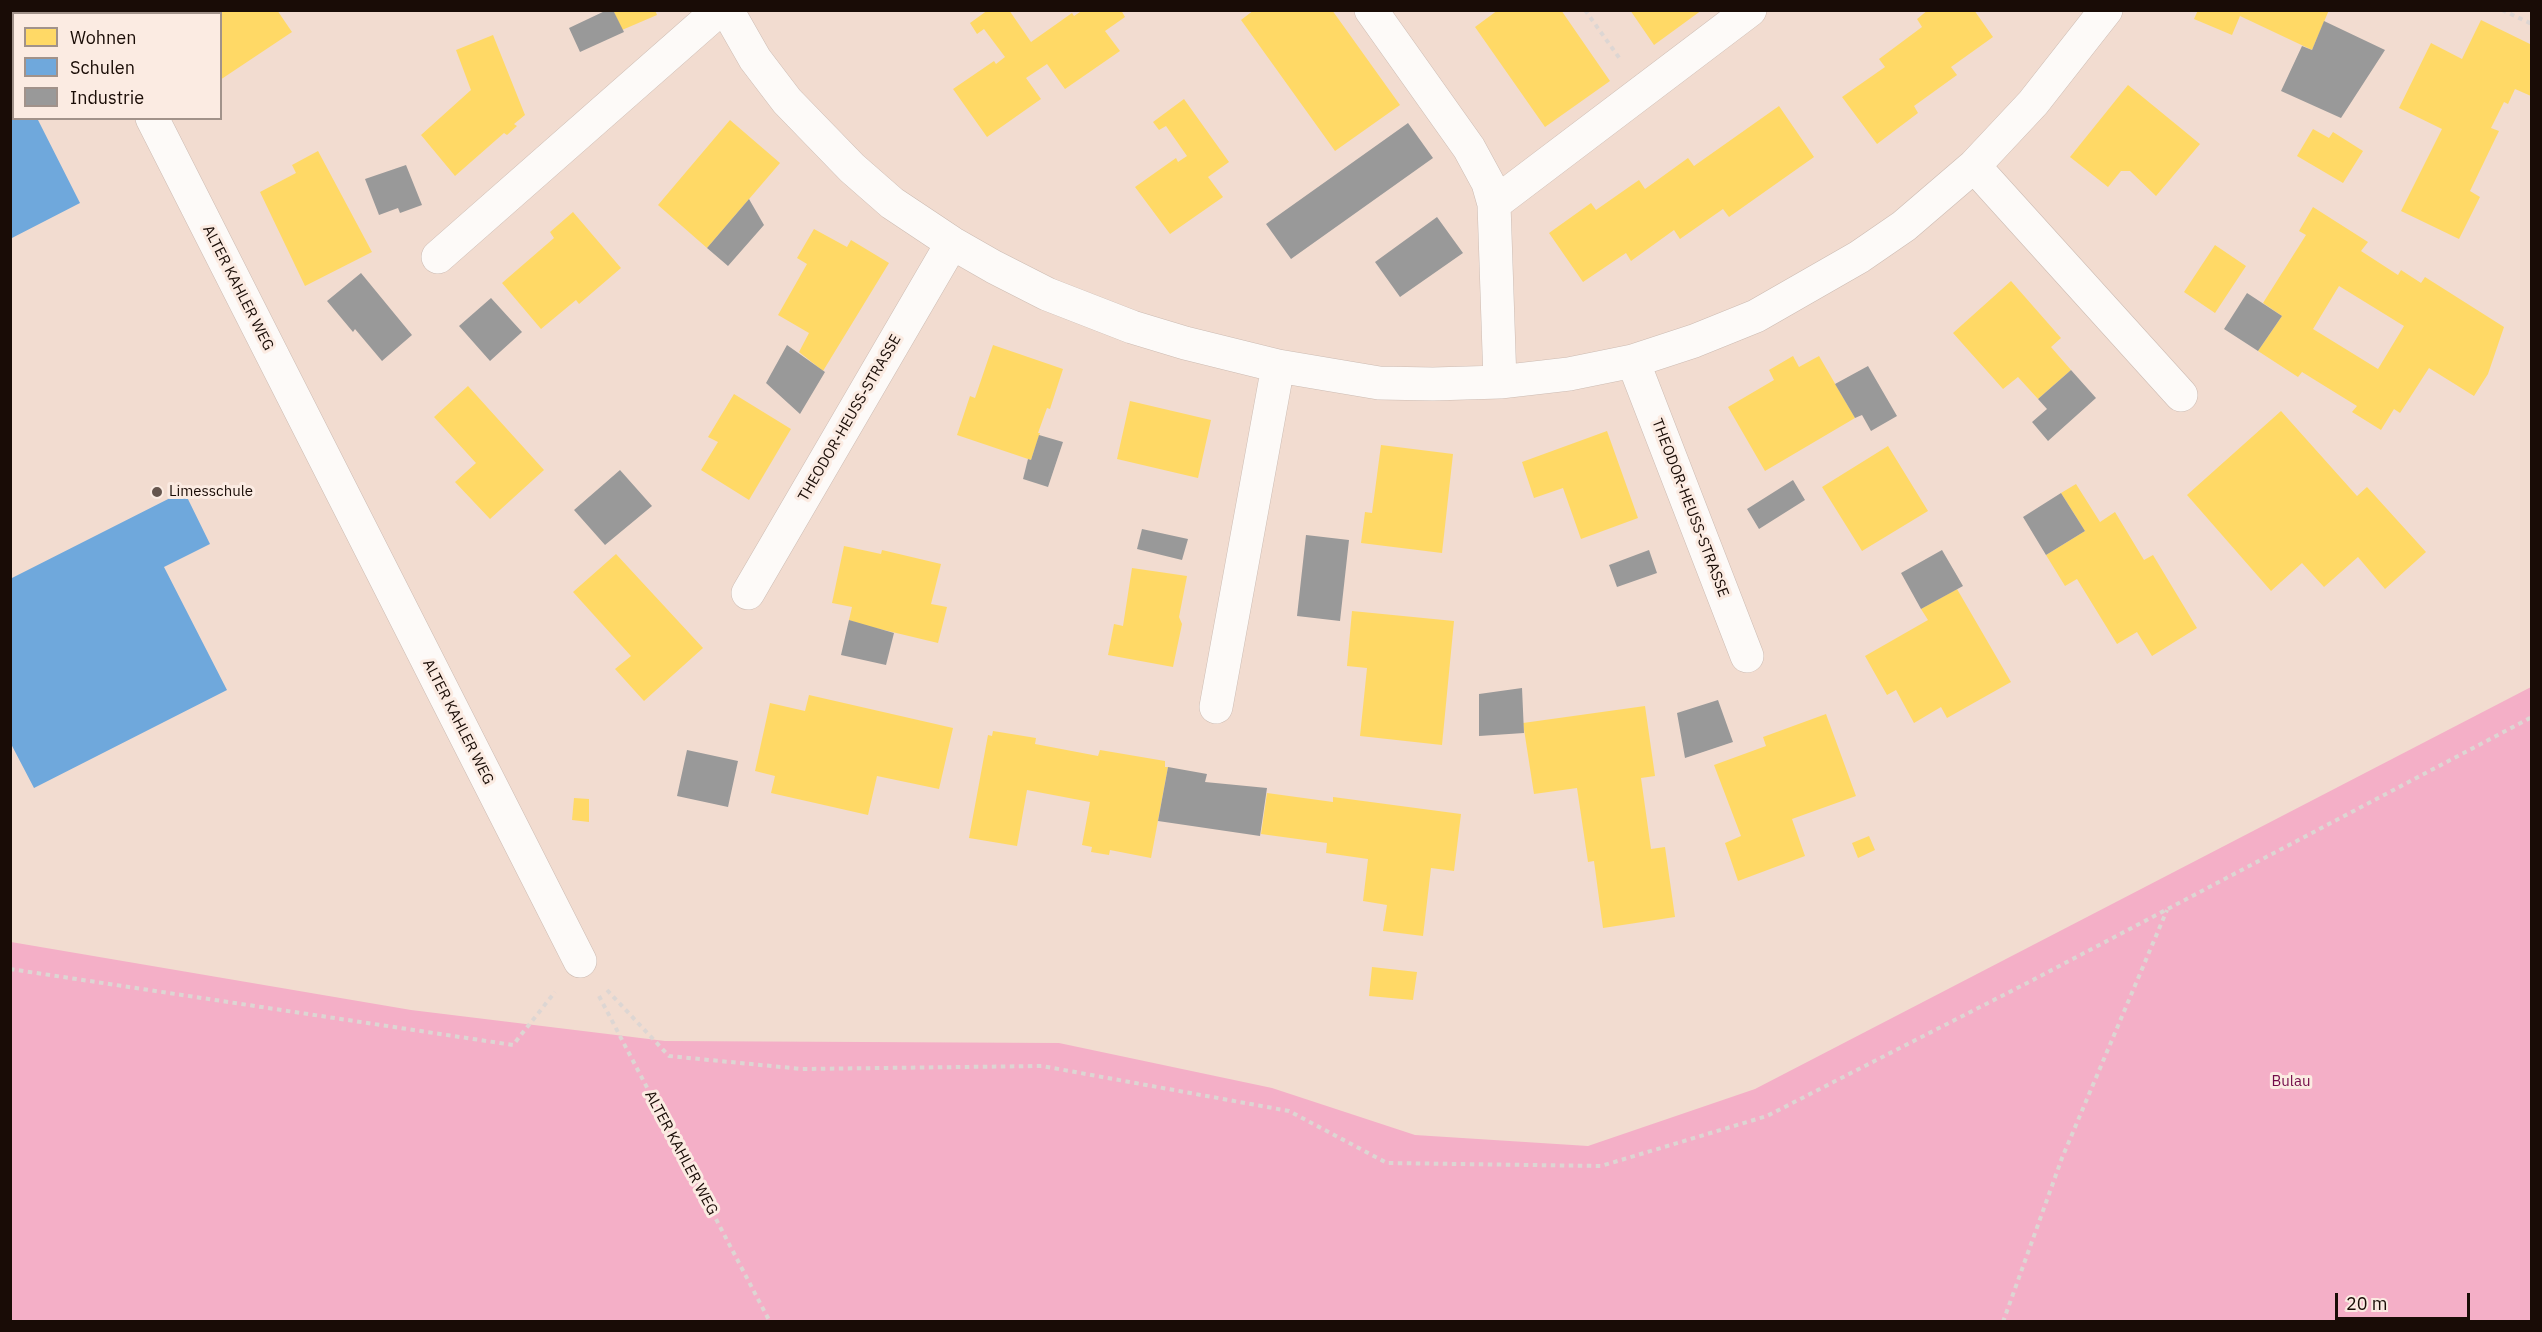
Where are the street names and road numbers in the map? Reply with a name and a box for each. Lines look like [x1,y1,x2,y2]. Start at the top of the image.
street label: ALTER KAHLER WEG [199,222,277,354]
street label: THEODOR-HEUSS-STRASSE [795,331,905,505]
street label: THEODOR-HEUSS-STRASSE [1648,416,1732,600]
street label: ALTER KAHLER WEG [419,656,497,788]
street label: ALTER KAHLER WEG [641,1088,721,1218]

